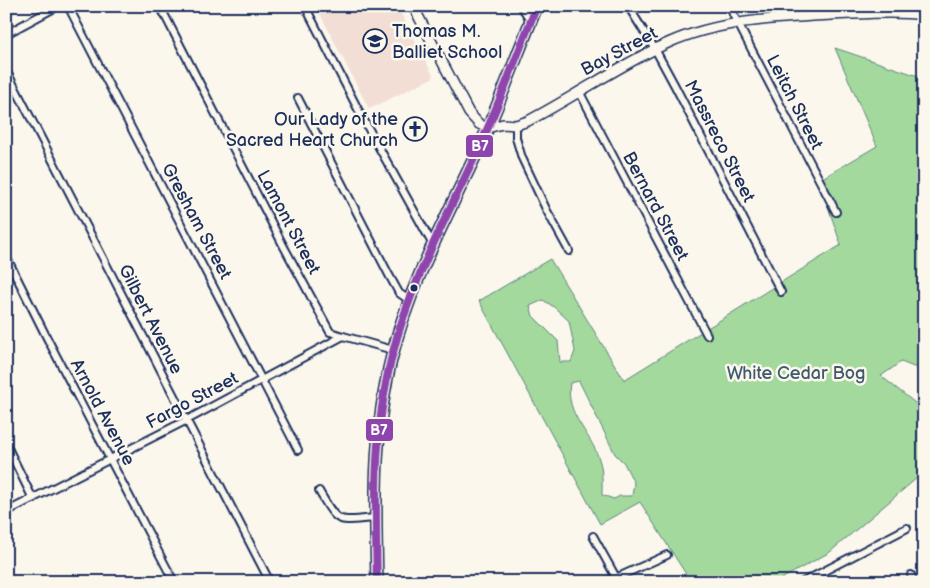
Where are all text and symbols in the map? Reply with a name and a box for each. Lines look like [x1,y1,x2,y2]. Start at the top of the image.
place label: Thomas M. Balliet School [392,21,502,63]
street label: Bay Street [577,22,661,80]
school or university icon: Thomas M. Balliet School [362,28,388,54]
street label: Leitch Street [762,52,828,153]
street label: Massreco Street [680,77,760,206]
place label: Our Lady of the Sacred Heart Church [226,109,398,151]
church icon: Our Lady of the Sacred Heart Church [402,116,428,142]
line badge: B7 [465,134,494,158]
text: B7 [471,138,489,155]
street label: Bernard Street [618,148,693,265]
street label: Gresham Street [157,160,236,283]
street label: Lamont Street [252,167,325,278]
street label: Gilbert Avenue [114,261,187,378]
unlabelled marker [409,283,419,293]
street label: Arnold Avenue [66,356,140,469]
park label: White Cedar Bog [727,363,865,384]
street label: Fargo Street [143,367,242,433]
line badge: B7 [365,418,394,442]
text: B7 [370,422,388,439]

